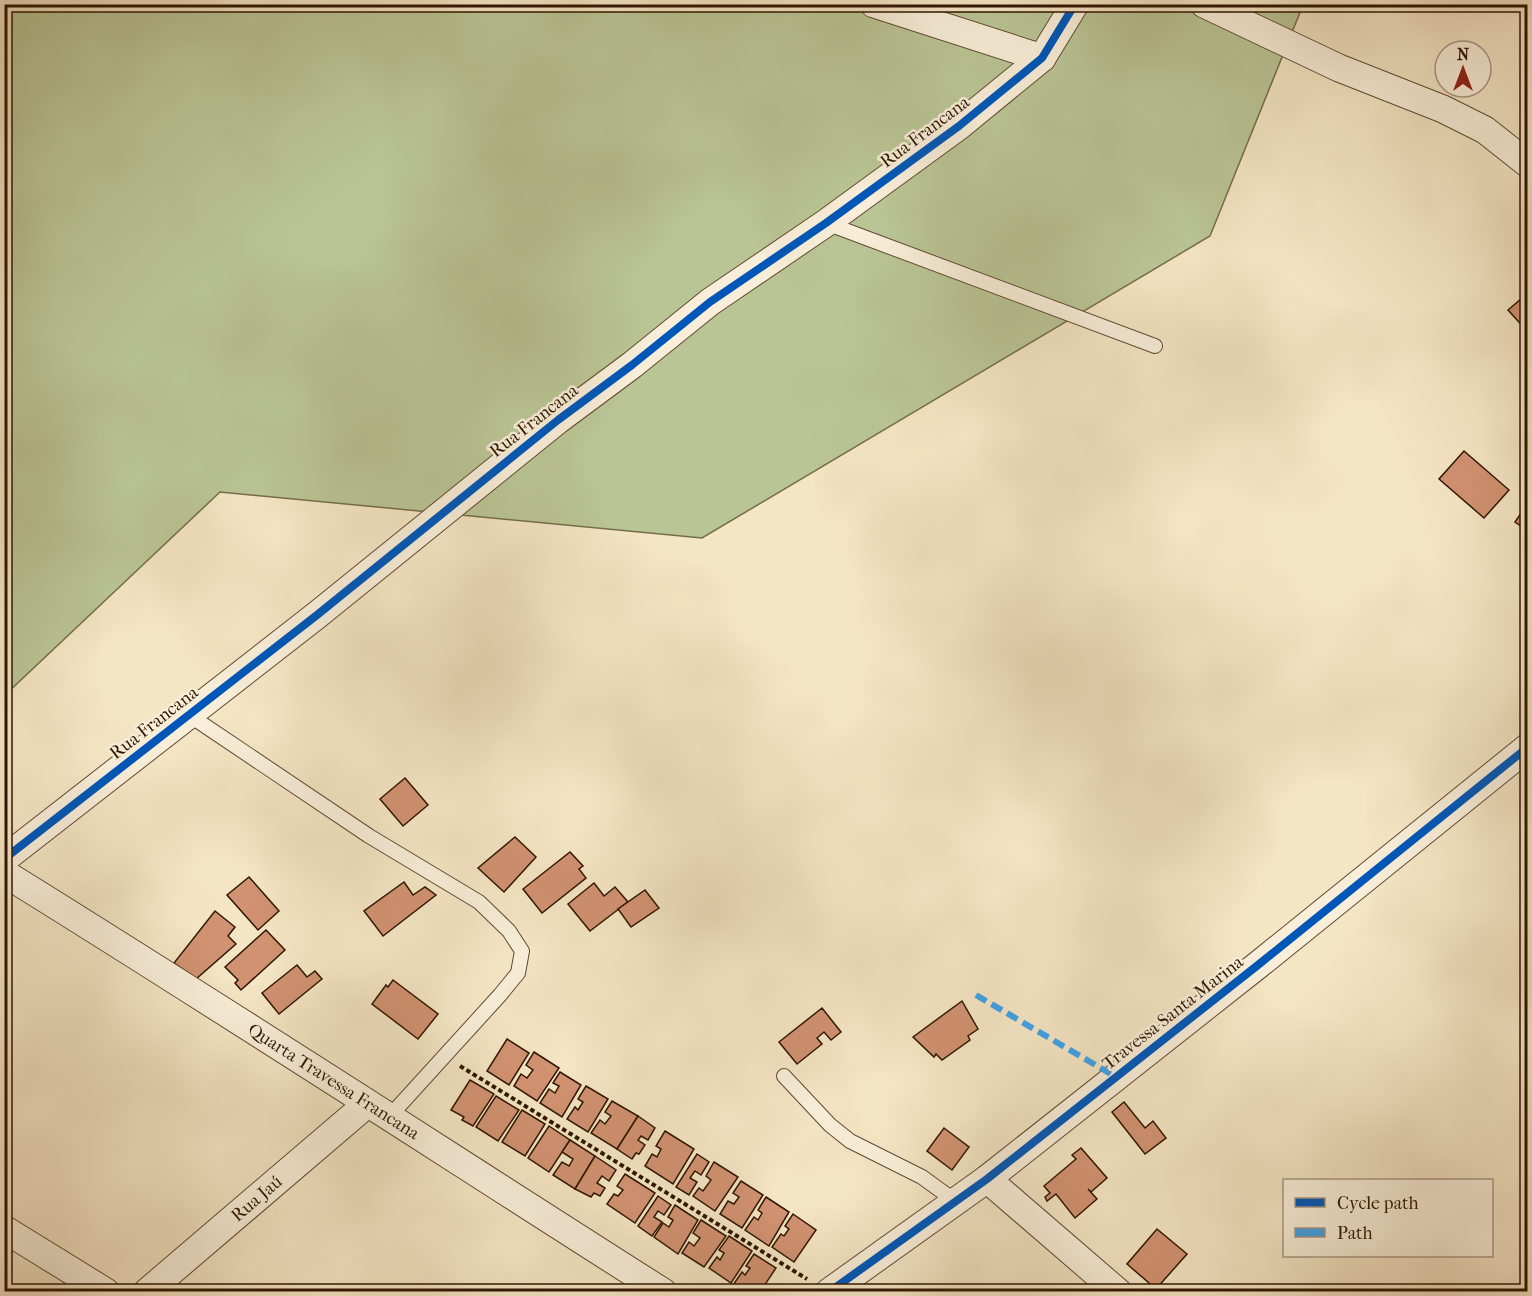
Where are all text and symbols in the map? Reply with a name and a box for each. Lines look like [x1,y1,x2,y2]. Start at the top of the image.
north arrow [1433,39,1493,99]
text: N [1457,45,1470,64]
street label: Rua Francana [876,91,974,172]
street label: Rua Francana [486,380,583,462]
street label: Rua Francana [106,682,203,764]
street label: Travessa Santa Marina [1099,951,1248,1074]
street label: Quarta Travessa Francana [244,1019,424,1144]
street label: Rua Jaú [227,1171,286,1226]
legend [1283,1179,1493,1257]
text: Cycle path [1337,1193,1418,1214]
text: Path [1337,1223,1373,1244]

